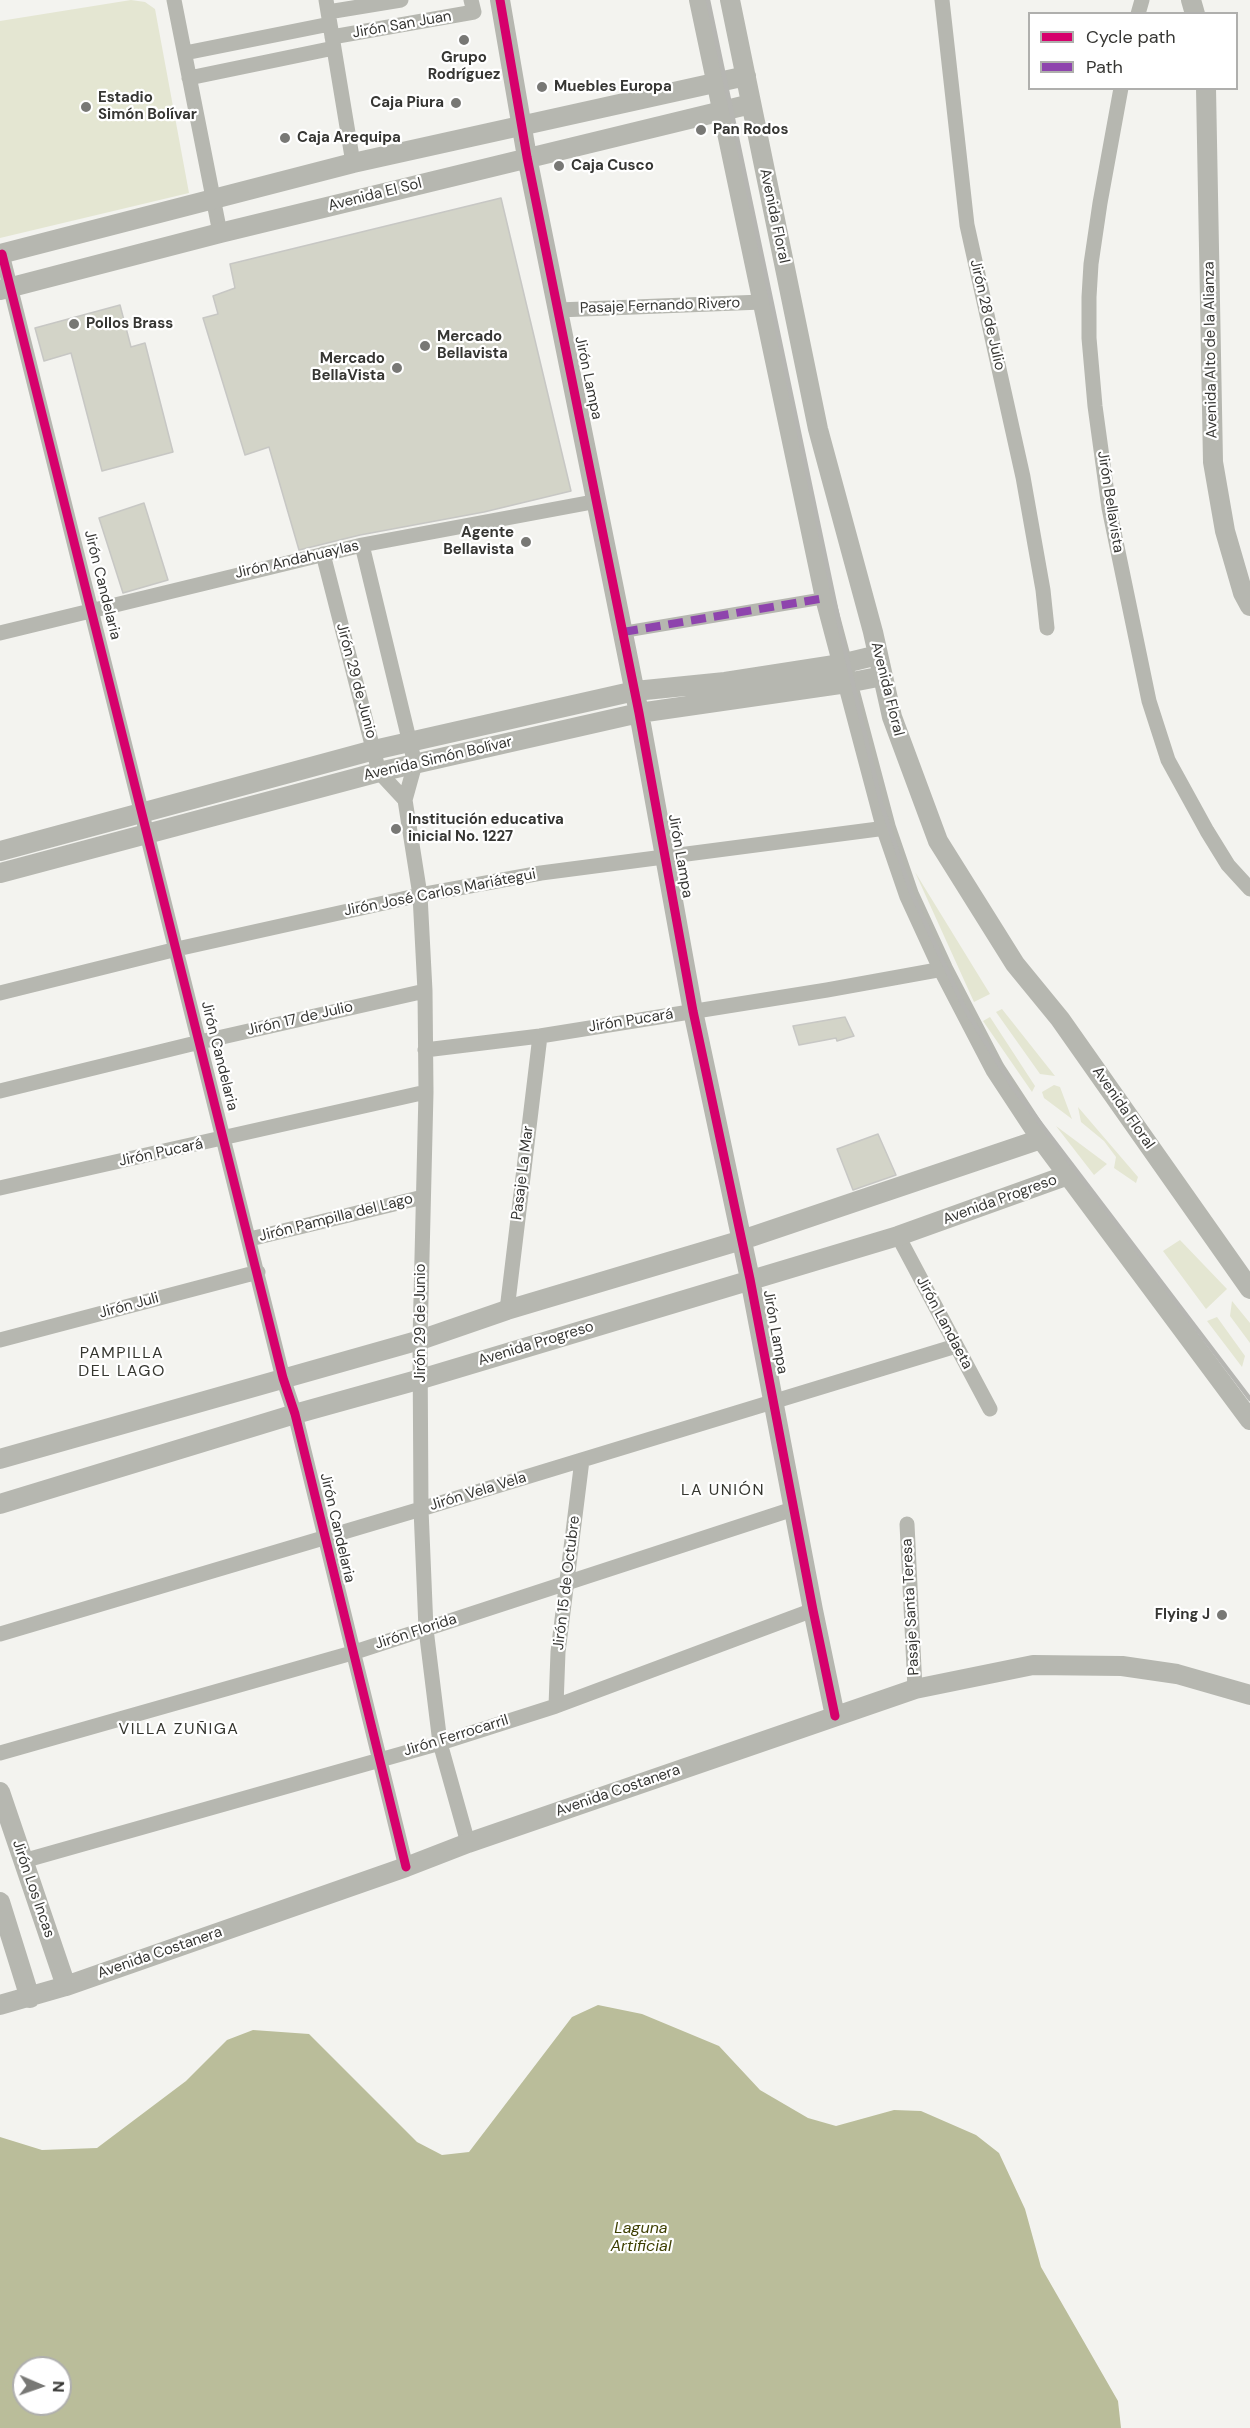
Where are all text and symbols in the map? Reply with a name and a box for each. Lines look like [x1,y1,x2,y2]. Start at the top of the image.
street label: Jirón San Juan [351,7,453,43]
legend [1028,12,1238,90]
text: Cycle path [1086,25,1176,49]
marker: Grupo Rodríguez [457,33,471,47]
place label: Grupo Rodríguez [428,49,500,84]
text: Path [1086,55,1123,79]
place label: Muebles Europa [554,78,672,96]
marker: Muebles Europa [535,80,549,94]
place label: Estadio Simón Bolívar [98,89,197,124]
place label: Caja Piura [370,94,444,112]
marker: Caja Piura [449,96,463,110]
marker: Estadio Simón Bolívar [79,100,93,114]
place label: Pan Rodos [713,121,788,139]
marker: Pan Rodos [694,123,708,137]
place label: Caja Arequipa [297,129,401,147]
marker: Caja Arequipa [278,131,292,145]
place label: Caja Cusco [571,157,654,175]
marker: Caja Cusco [552,159,566,173]
street label: Avenida Floral [755,167,793,265]
street label: Avenida El Sol [326,175,424,215]
street label: Jirón 28 de Julio [965,258,1009,372]
street label: Avenida Alto de la Alianza [1200,261,1222,439]
street label: Pasaje Fernando Rivero [579,294,741,318]
place label: Pollos Brass [86,315,173,333]
marker: Pollos Brass [67,317,81,331]
place label: Mercado Bellavista [437,328,508,363]
street label: Jirón Lampa [570,335,606,421]
marker: Mercado Bellavista [418,339,432,353]
place label: Mercado BellaVista [312,350,385,385]
marker: Mercado BellaVista [390,361,404,375]
street label: Jirón Bellavista [1093,450,1127,554]
place label: Agente Bellavista [443,524,514,559]
street label: Jirón Candelaria [80,528,124,642]
marker: Agente Bellavista [519,535,533,549]
street label: Jirón Andahuaylas [233,537,361,583]
street label: Jirón 29 de Junio [332,621,380,741]
street label: Avenida Floral [867,640,907,738]
street label: Avenida Simón Bolívar [362,733,514,785]
place label: Institución educativa inicial No. 1227 [408,811,564,846]
street label: Jirón Lampa [664,813,696,899]
marker: Institución educativa inicial No. 1227 [389,822,403,836]
street label: Jirón José Carlos Mariátegui [343,866,537,920]
street label: Jirón 17 de Julio [245,998,355,1040]
street label: Jirón Candelaria [197,999,241,1113]
street label: Jirón Pucará [587,1005,675,1037]
street label: Avenida Floral [1088,1063,1158,1153]
street label: Pasaje La Mar [508,1125,538,1221]
street label: Jirón Pucará [117,1135,205,1171]
street label: Avenida Progreso [940,1171,1060,1229]
street label: Jirón Pampilla del Lago [257,1190,415,1246]
street label: Jirón 29 de Junio [412,1264,430,1382]
street label: Jirón Landaeta [912,1274,976,1372]
street label: Jirón Juli [97,1289,161,1323]
street label: Jirón Lampa [759,1289,791,1375]
street label: Avenida Progreso [476,1318,596,1370]
district label: PAMPILLA DEL LAGO [78,1344,166,1382]
street label: Jirón Vela Vela [428,1469,528,1515]
street label: Jirón Candelaria [316,1471,358,1585]
district label: LA UNIÓN [681,1481,765,1501]
street label: Jirón 15 de Octubre [550,1515,584,1651]
street label: Pasaje Santa Teresa [898,1538,924,1676]
place label: Flying J [1155,1606,1210,1624]
marker: Flying J [1215,1608,1229,1622]
street label: Jirón Florida [373,1610,459,1654]
street label: Jirón Ferrocarril [401,1712,511,1760]
district label: VILLA ZUÑIGA [119,1720,239,1740]
street label: Avenida Costanera [553,1761,683,1821]
street label: Jirón Los Incas [8,1838,58,1940]
street label: Avenida Costanera [95,1923,225,1983]
water label: Laguna Artificial [610,2219,672,2257]
north arrow [12,2356,72,2416]
text: N [48,2380,69,2393]

